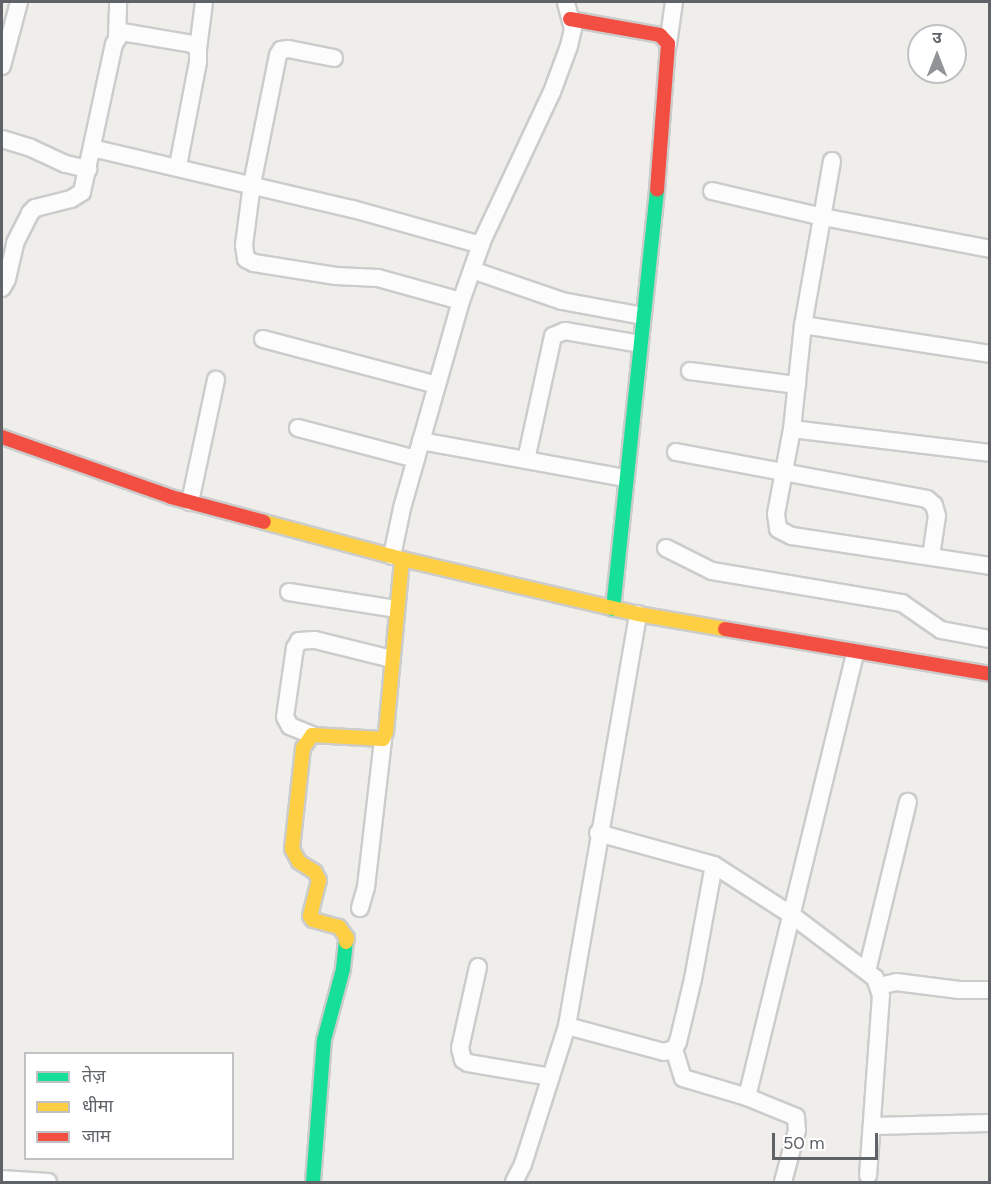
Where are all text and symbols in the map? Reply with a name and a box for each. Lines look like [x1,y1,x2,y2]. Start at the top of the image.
north arrow [907,24,967,84]
text: उ [932,28,942,47]
legend [24,1052,234,1160]
text: तेज़ [82,1065,106,1087]
text: धीमा [82,1095,113,1117]
scale bar [775,1121,882,1159]
text: जाम [82,1125,111,1147]
text: 50 m [783,1132,825,1154]

